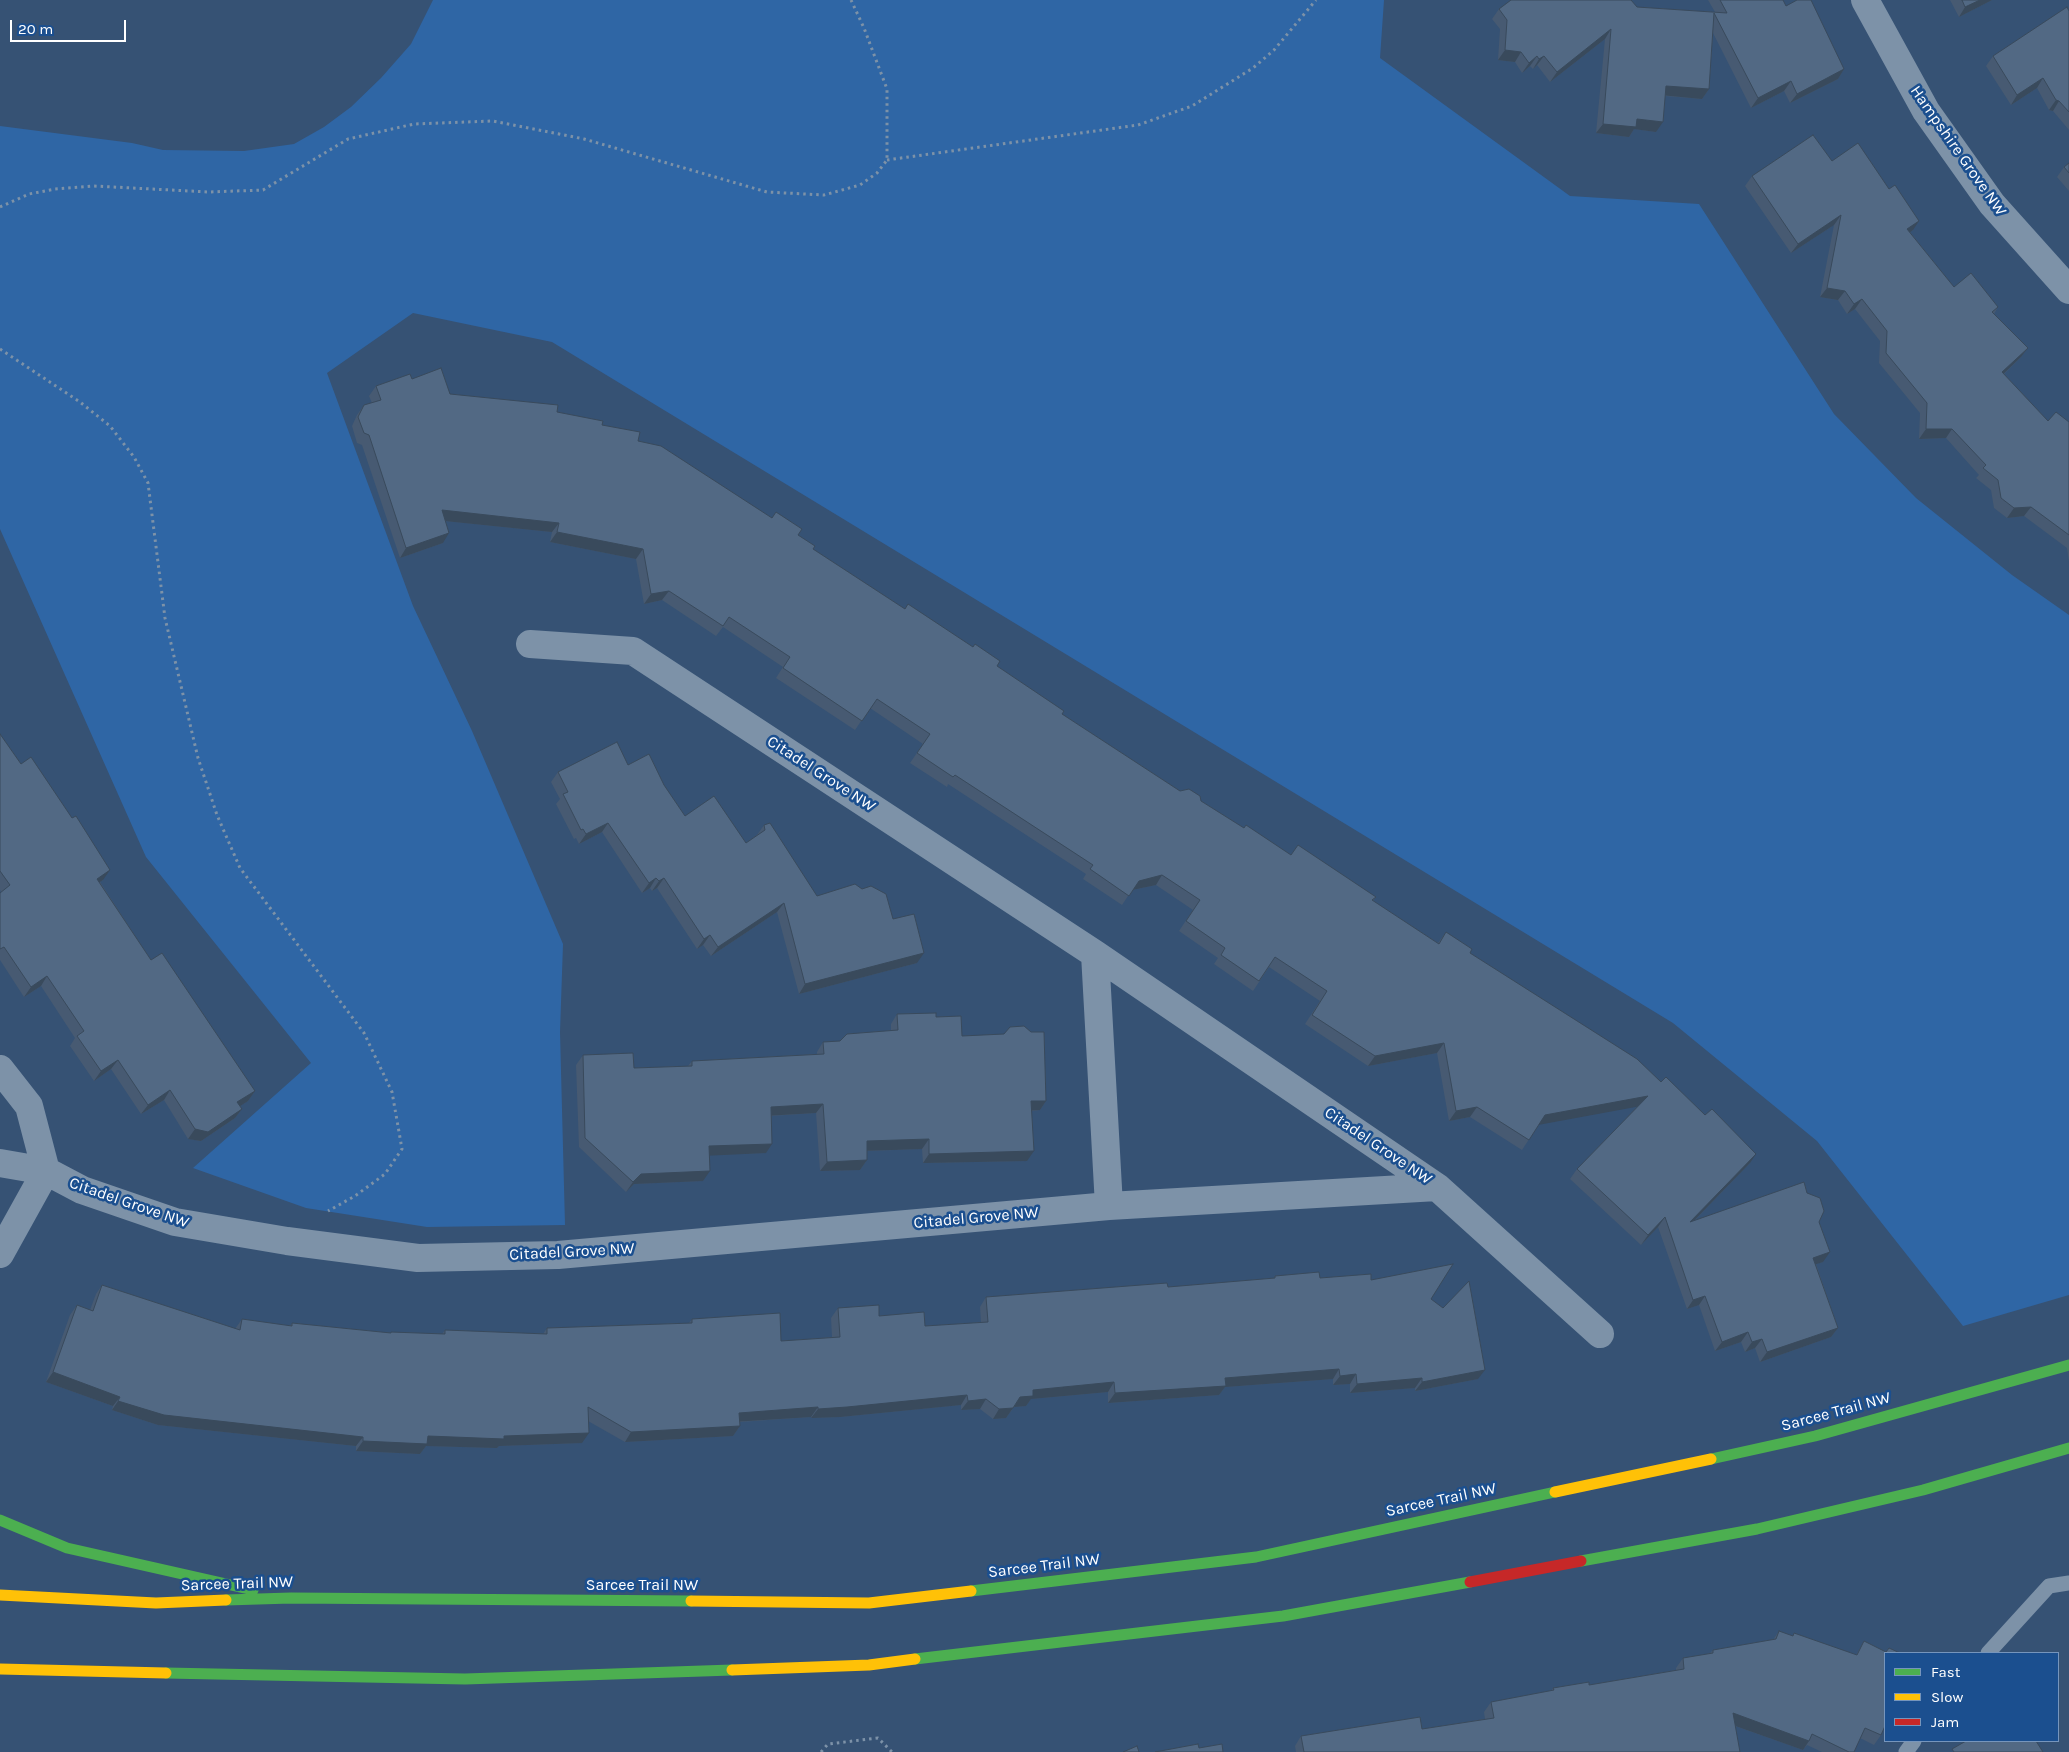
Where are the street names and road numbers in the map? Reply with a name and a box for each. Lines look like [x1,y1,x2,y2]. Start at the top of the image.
street label: Hampshire Grove NW [1906,82,2010,220]
street label: Citadel Grove NW [763,732,879,816]
street label: Citadel Grove NW [1321,1103,1435,1189]
street label: Citadel Grove NW [67,1173,191,1233]
street label: Citadel Grove NW [913,1203,1039,1233]
street label: Citadel Grove NW [509,1239,635,1265]
street label: Sarcee Trail NW [1779,1388,1893,1436]
street label: Sarcee Trail NW [1384,1479,1498,1521]
street label: Sarcee Trail NW [987,1550,1101,1582]
street label: Sarcee Trail NW [180,1572,294,1596]
street label: Sarcee Trail NW [586,1575,698,1595]

